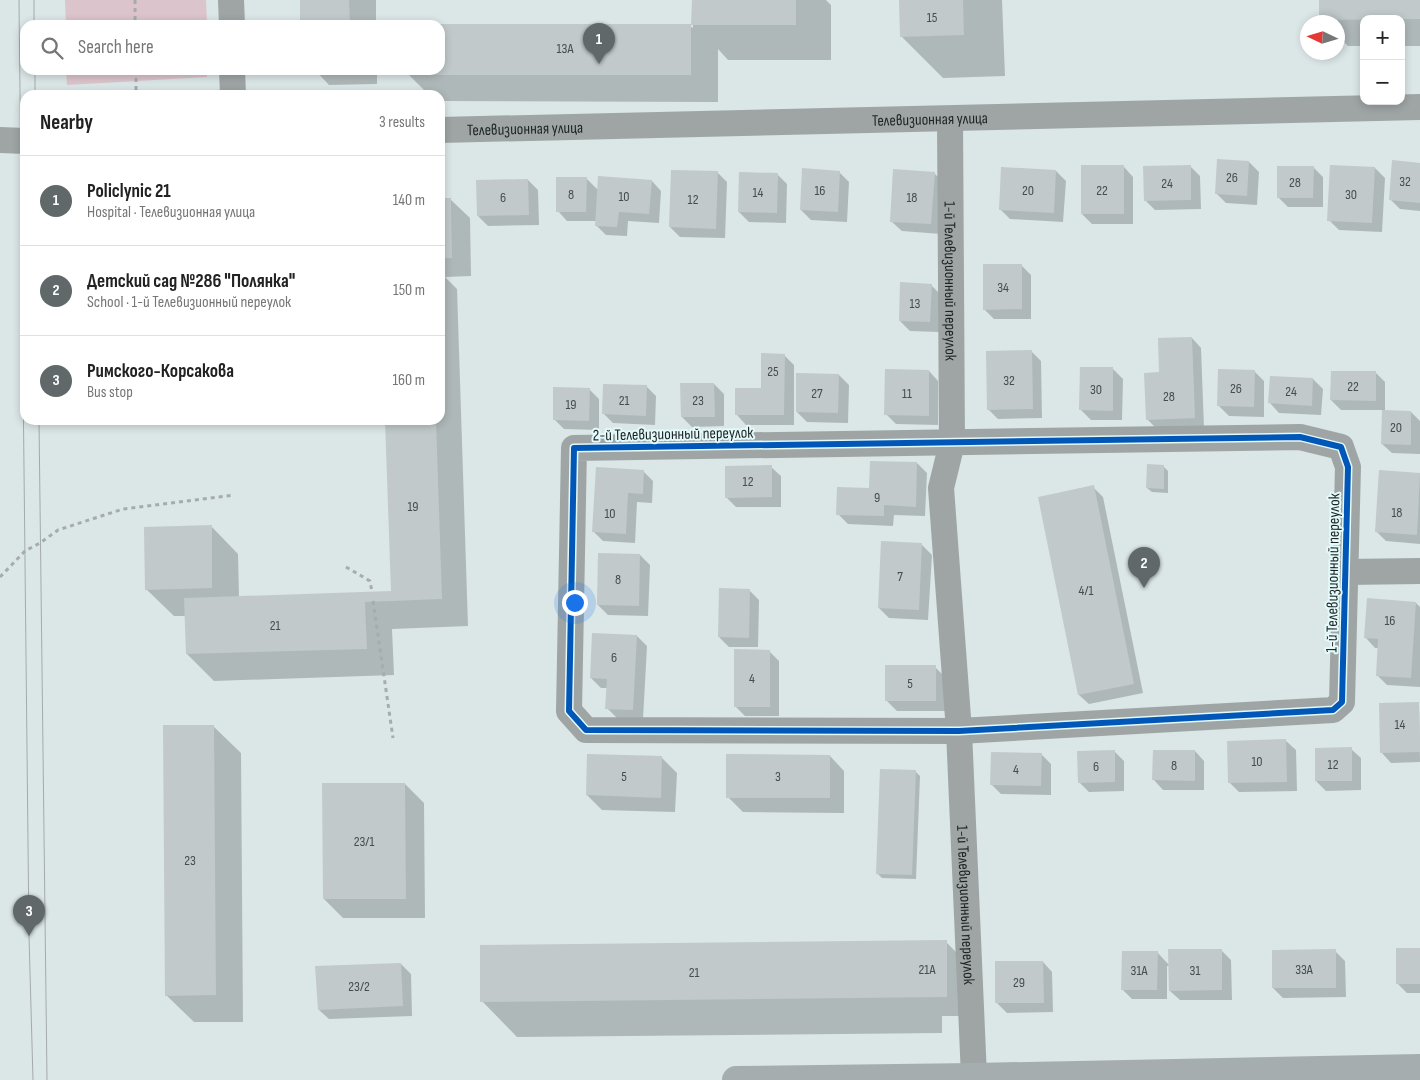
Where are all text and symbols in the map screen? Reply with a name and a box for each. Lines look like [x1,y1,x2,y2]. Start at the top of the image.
house number: 15 [927,9,938,26]
north arrow [1300,15,1345,60]
map controls [1360,15,1405,105]
button: + [1360,15,1405,60]
search box [20,20,445,75]
pin: 1 [583,23,615,64]
icon: search [38,34,66,62]
text: Search here [78,36,154,59]
house number: 13А [557,40,574,57]
button: − [1360,60,1405,105]
street label: Телевизионная улица [872,109,988,131]
text: Nearby [40,110,93,135]
text: 3 results [379,113,425,132]
street label: Телевизионная улица [467,119,583,140]
house number: 26 [1226,169,1238,186]
house number: 32 [1399,173,1411,190]
house number: 28 [1289,174,1301,191]
house number: 24 [1161,175,1173,192]
text: Policlynic 21 [87,180,171,203]
house number: 16 [814,182,826,199]
house number: 20 [1022,182,1034,199]
house number: 22 [1096,182,1108,199]
house number: 14 [753,184,764,201]
house number: 8 [568,186,574,203]
house number: 30 [1345,186,1357,203]
house number: 10 [618,188,630,205]
house number: 6 [500,189,506,206]
house number: 18 [906,189,918,206]
text: 1 [53,191,59,210]
text: 140 m [393,191,425,210]
house number: 12 [688,191,699,208]
street label: 1-й Телевизионный переулок [940,201,959,362]
text: Hospital · Телевизионная улица [87,203,255,222]
text: Детский сад №286 "Полянка" [87,270,295,293]
house number: 34 [997,279,1009,296]
text: 2 [52,281,60,300]
text: 150 m [393,281,425,300]
text: School · 1-й Телевизионный переулок [87,293,291,312]
house number: 13 [910,295,921,312]
text: Римского-Корсакова [87,360,234,383]
house number: 25 [767,363,779,380]
text: 3 [52,371,60,390]
text: 160 m [392,371,425,390]
house number: 32 [1003,372,1015,389]
house number: 22 [1347,378,1359,395]
house number: 26 [1230,380,1242,397]
house number: 30 [1090,381,1102,398]
text: Bus stop [87,383,133,402]
house number: 24 [1285,383,1297,400]
house number: 27 [811,385,823,402]
house number: 11 [902,385,912,402]
house number: 28 [1163,388,1175,405]
house number: 21 [619,392,629,409]
house number: 23 [692,392,704,409]
house number: 19 [565,396,577,413]
house number: 20 [1390,419,1402,436]
street label: 2-й Телевизионный переулок [593,424,754,445]
house number: 12 [743,473,754,490]
house number: 9 [874,489,880,506]
street label: 1-й Телевизионный переулок [1323,492,1344,653]
house number: 19 [407,498,419,515]
house number: 18 [1391,504,1403,521]
house number: 10 [604,505,616,522]
pin: 2 [1128,547,1160,588]
house number: 7 [897,568,903,585]
house number: 8 [615,571,621,588]
house number: 4/1 [1079,582,1094,599]
your location [562,590,588,616]
house number: 16 [1384,612,1396,629]
house number: 21 [270,617,280,634]
house number: 6 [611,649,617,666]
house number: 4 [749,670,755,687]
house number: 5 [907,675,913,692]
house number: 14 [1395,716,1406,733]
house number: 10 [1251,753,1263,770]
house number: 12 [1328,756,1339,773]
house number: 8 [1171,757,1177,774]
house number: 6 [1093,758,1099,775]
house number: 4 [1013,761,1019,778]
house number: 5 [621,768,627,785]
house number: 3 [775,768,781,785]
street label: 1-й Телевизионный переулок [952,825,978,986]
house number: 23/1 [354,833,374,850]
house number: 23 [184,852,196,869]
pin: 3 [13,895,45,936]
house number: 21А [919,961,936,978]
house number: 33А [1295,961,1314,978]
house number: 31А [1131,962,1148,979]
house number: 31 [1190,962,1200,979]
house number: 21 [689,964,699,981]
house number: 29 [1013,974,1025,991]
house number: 23/2 [348,978,370,995]

